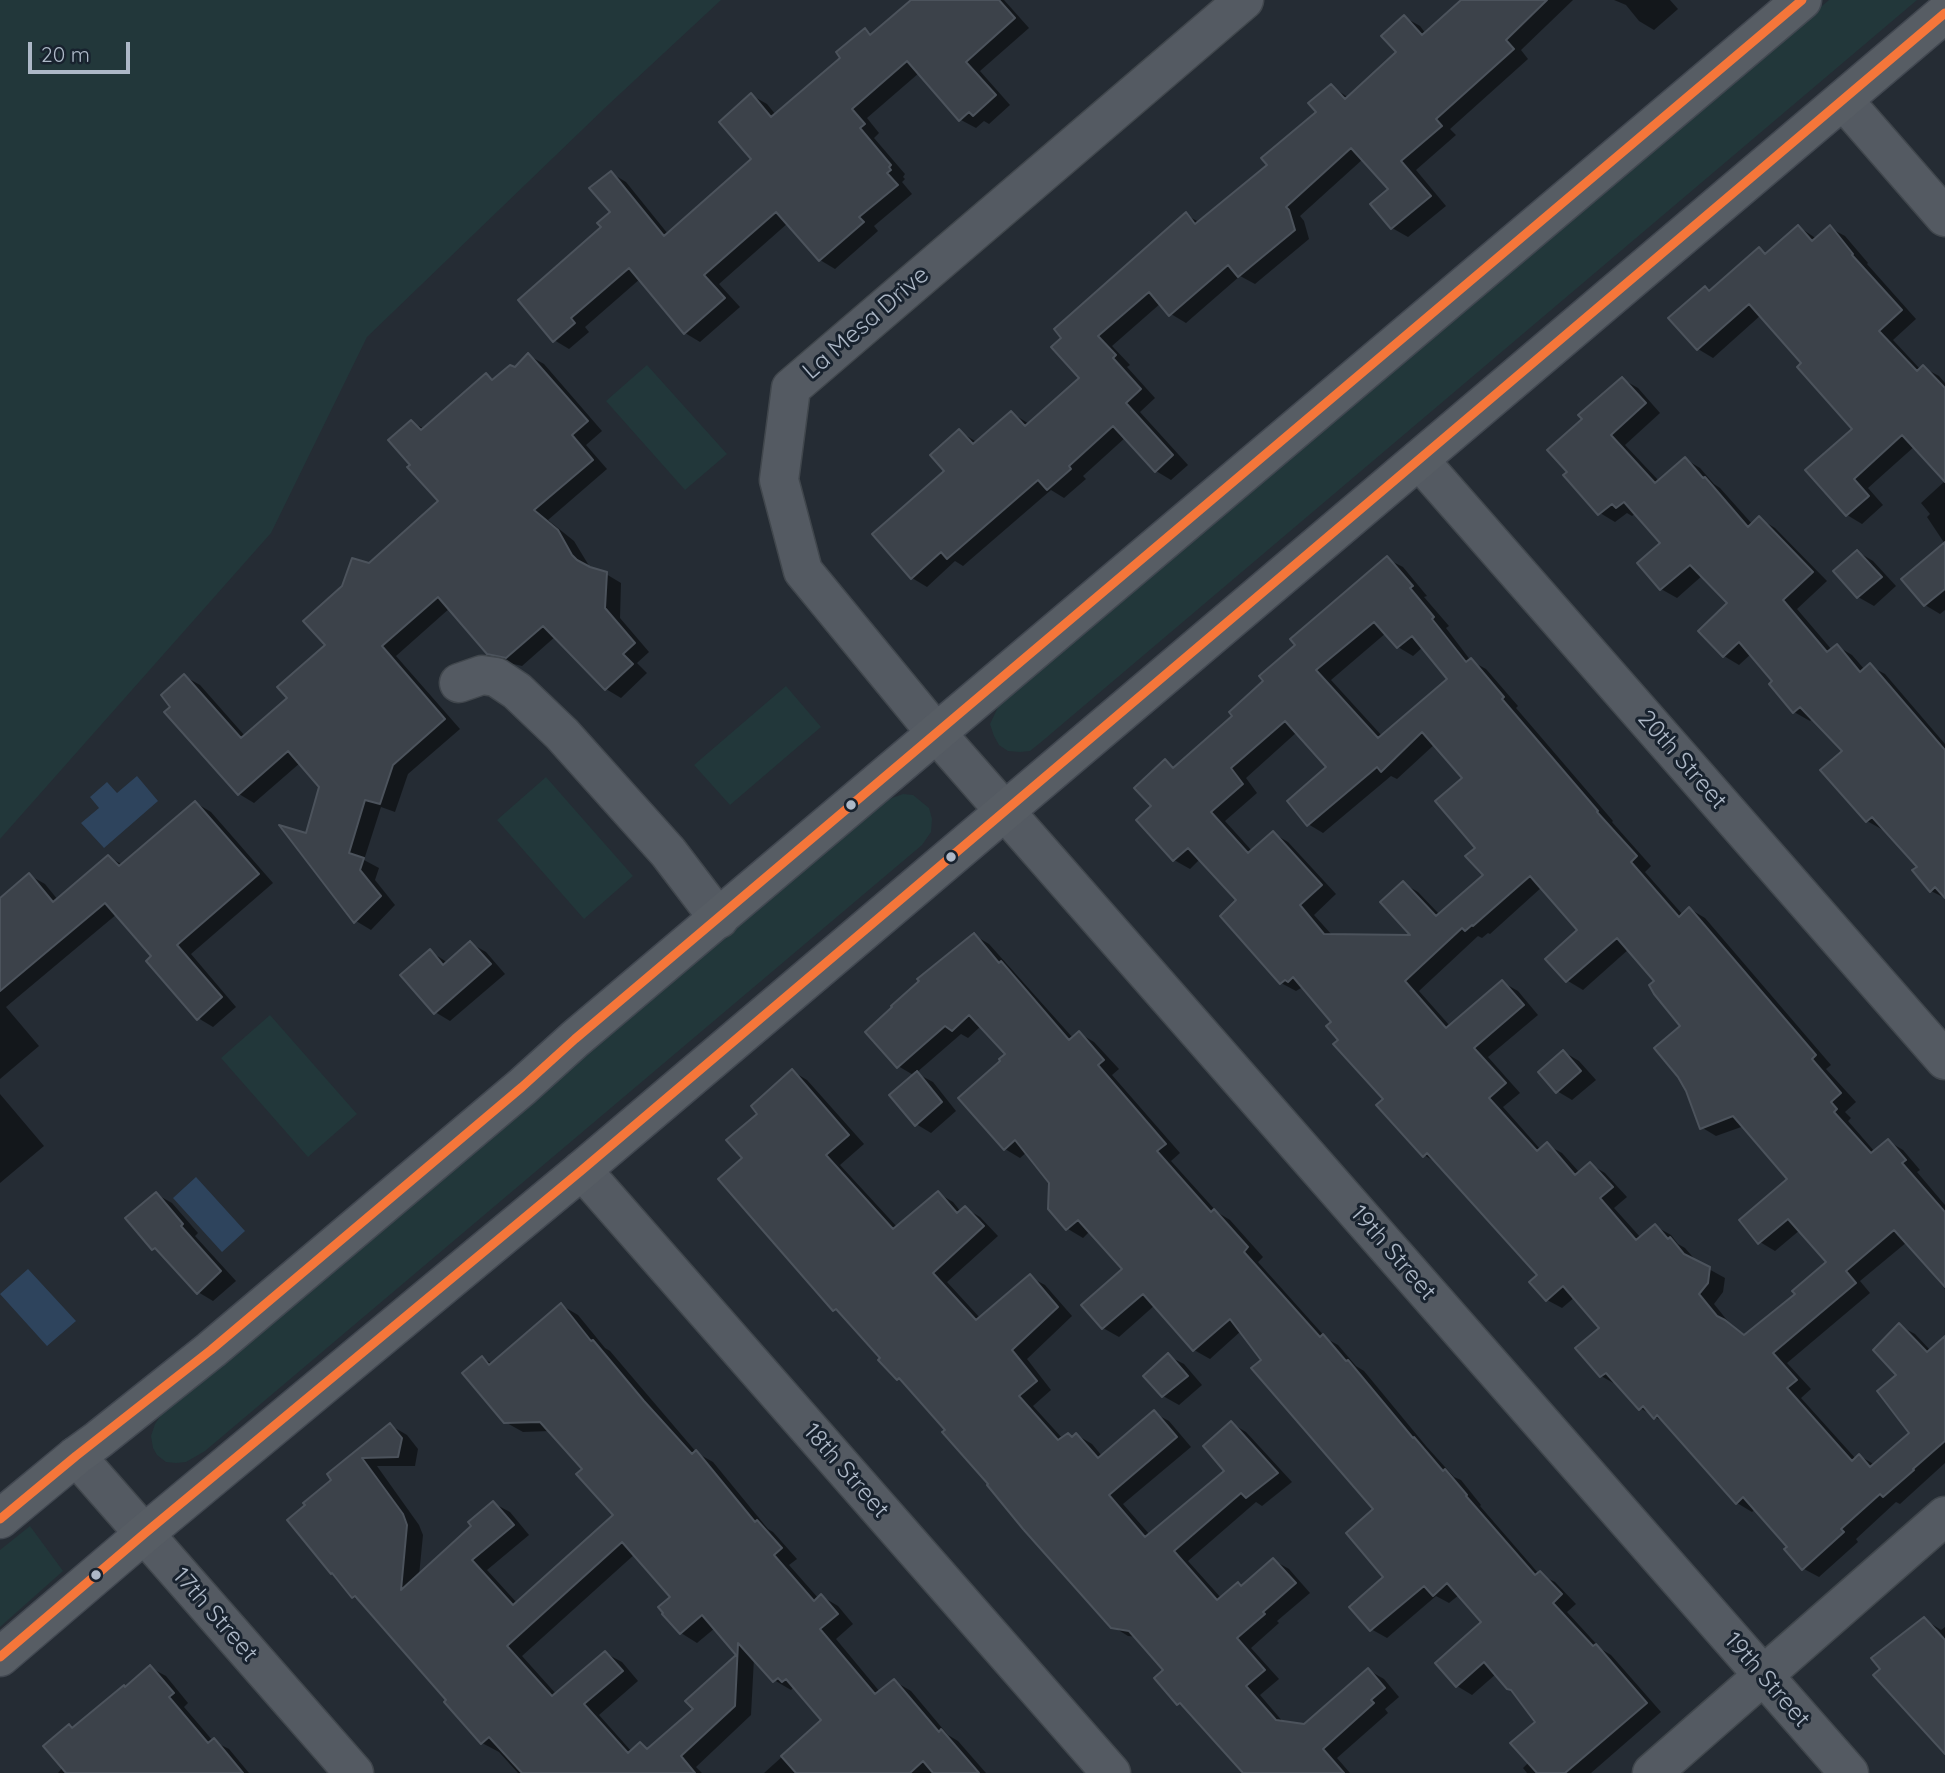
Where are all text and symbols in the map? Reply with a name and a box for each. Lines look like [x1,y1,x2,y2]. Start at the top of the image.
scale bar [32,28,133,72]
text: 20 m [41,41,90,67]
street label: La Mesa Drive [797,260,935,386]
street label: 20th Street [1631,705,1733,815]
unlabelled marker [844,798,858,812]
unlabelled marker [944,850,958,864]
street label: 19th Street [1344,1200,1442,1306]
street label: 18th Street [797,1418,895,1524]
street label: 17th Street [166,1562,264,1668]
unlabelled marker [89,1568,103,1582]
street label: 19th Street [1718,1627,1816,1733]

